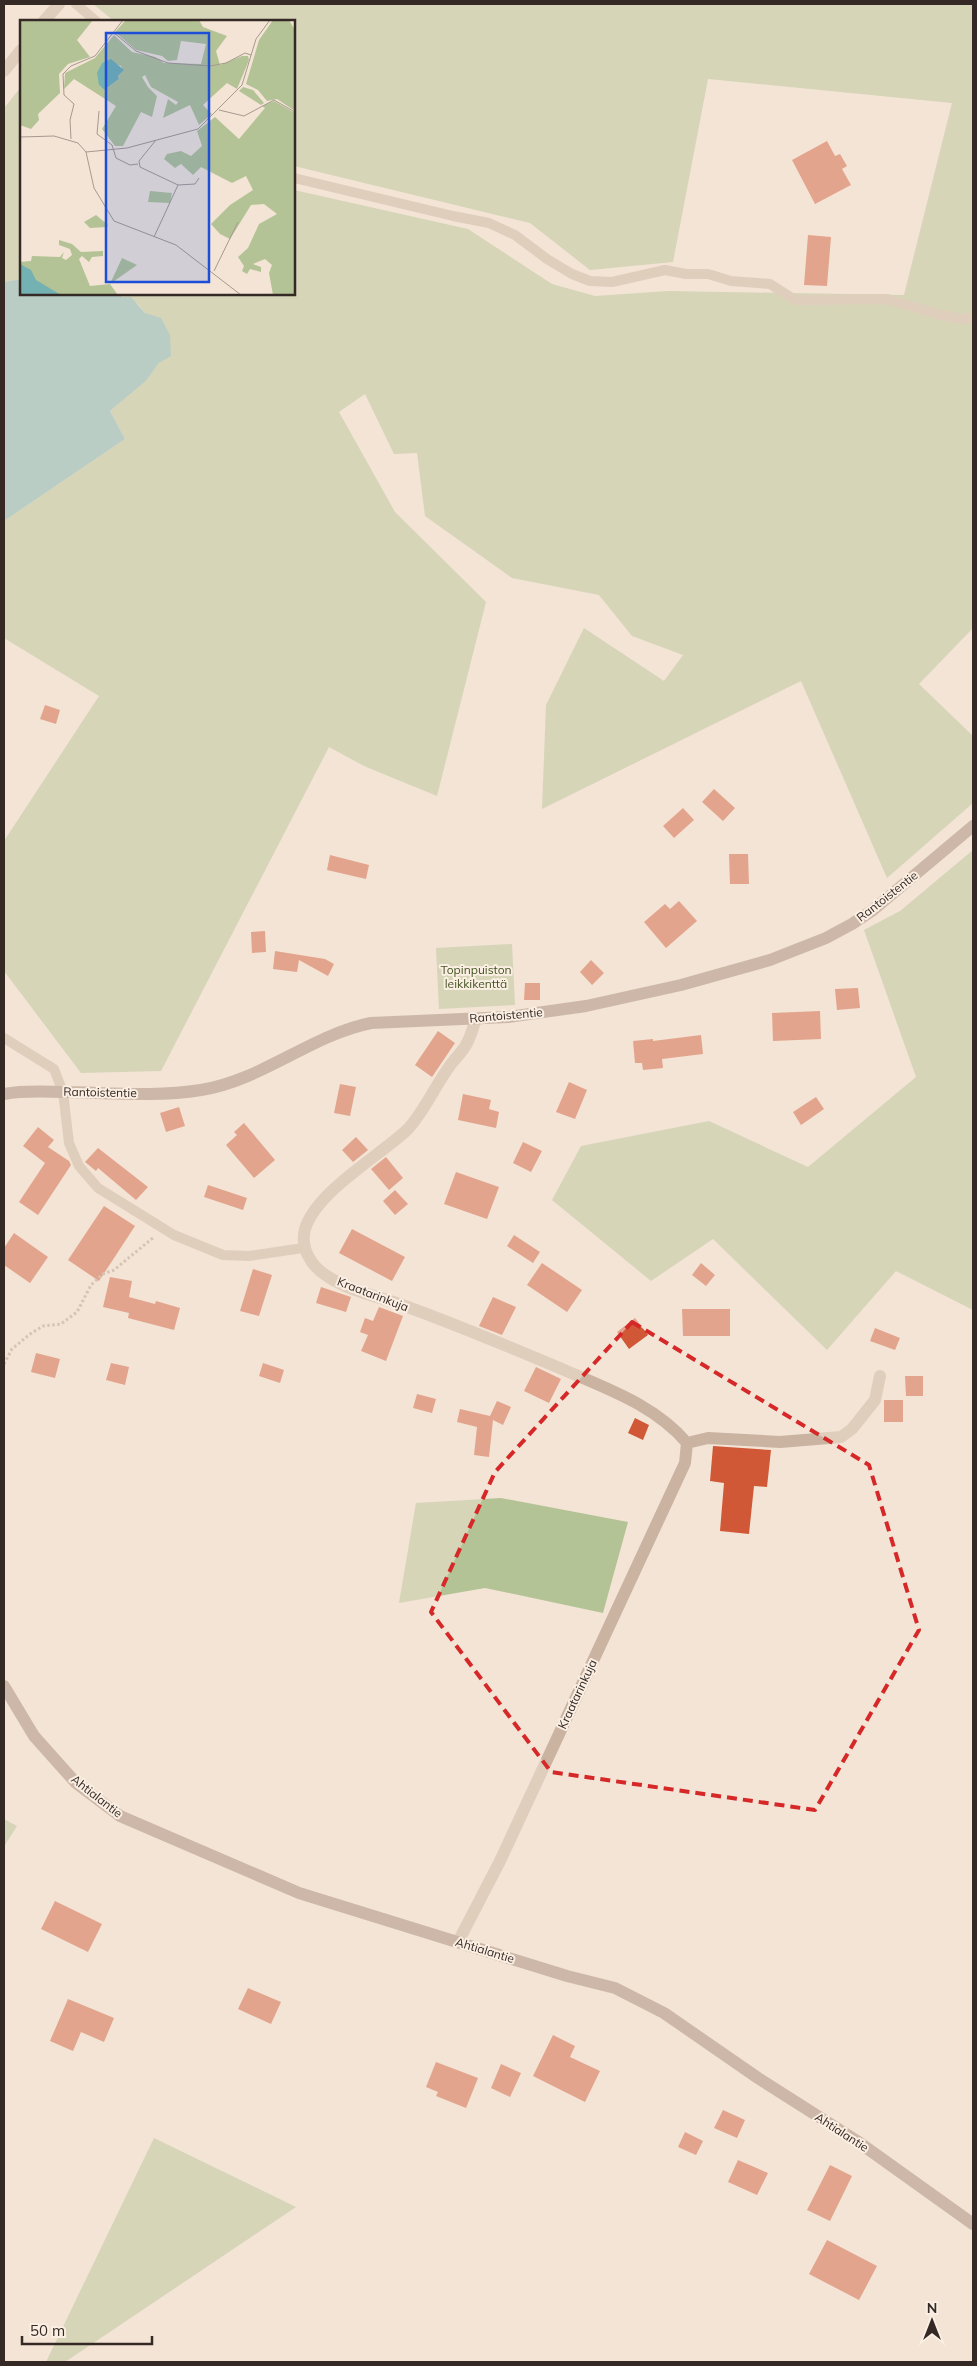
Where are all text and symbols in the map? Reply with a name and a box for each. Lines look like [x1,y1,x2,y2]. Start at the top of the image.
inset map [20,20,295,295]
street label: Rantoistentie [853,867,921,925]
park label: Topinpuiston leikkikenttä [440,962,512,991]
street label: Rantoistentie [469,1004,543,1026]
street label: Rantoistentie [63,1084,137,1100]
street label: Kraatarinkuja [335,1274,411,1314]
street label: Kraatarinkuja [554,1657,600,1731]
street label: Ahtialantie [68,1771,126,1821]
street label: Ahtialantie [454,1934,516,1966]
street label: Ahtialantie [812,2109,872,2155]
north arrow [907,2296,957,2346]
text: N [927,2299,937,2317]
scale bar [22,2314,152,2346]
text: 50 m [30,2321,65,2340]

